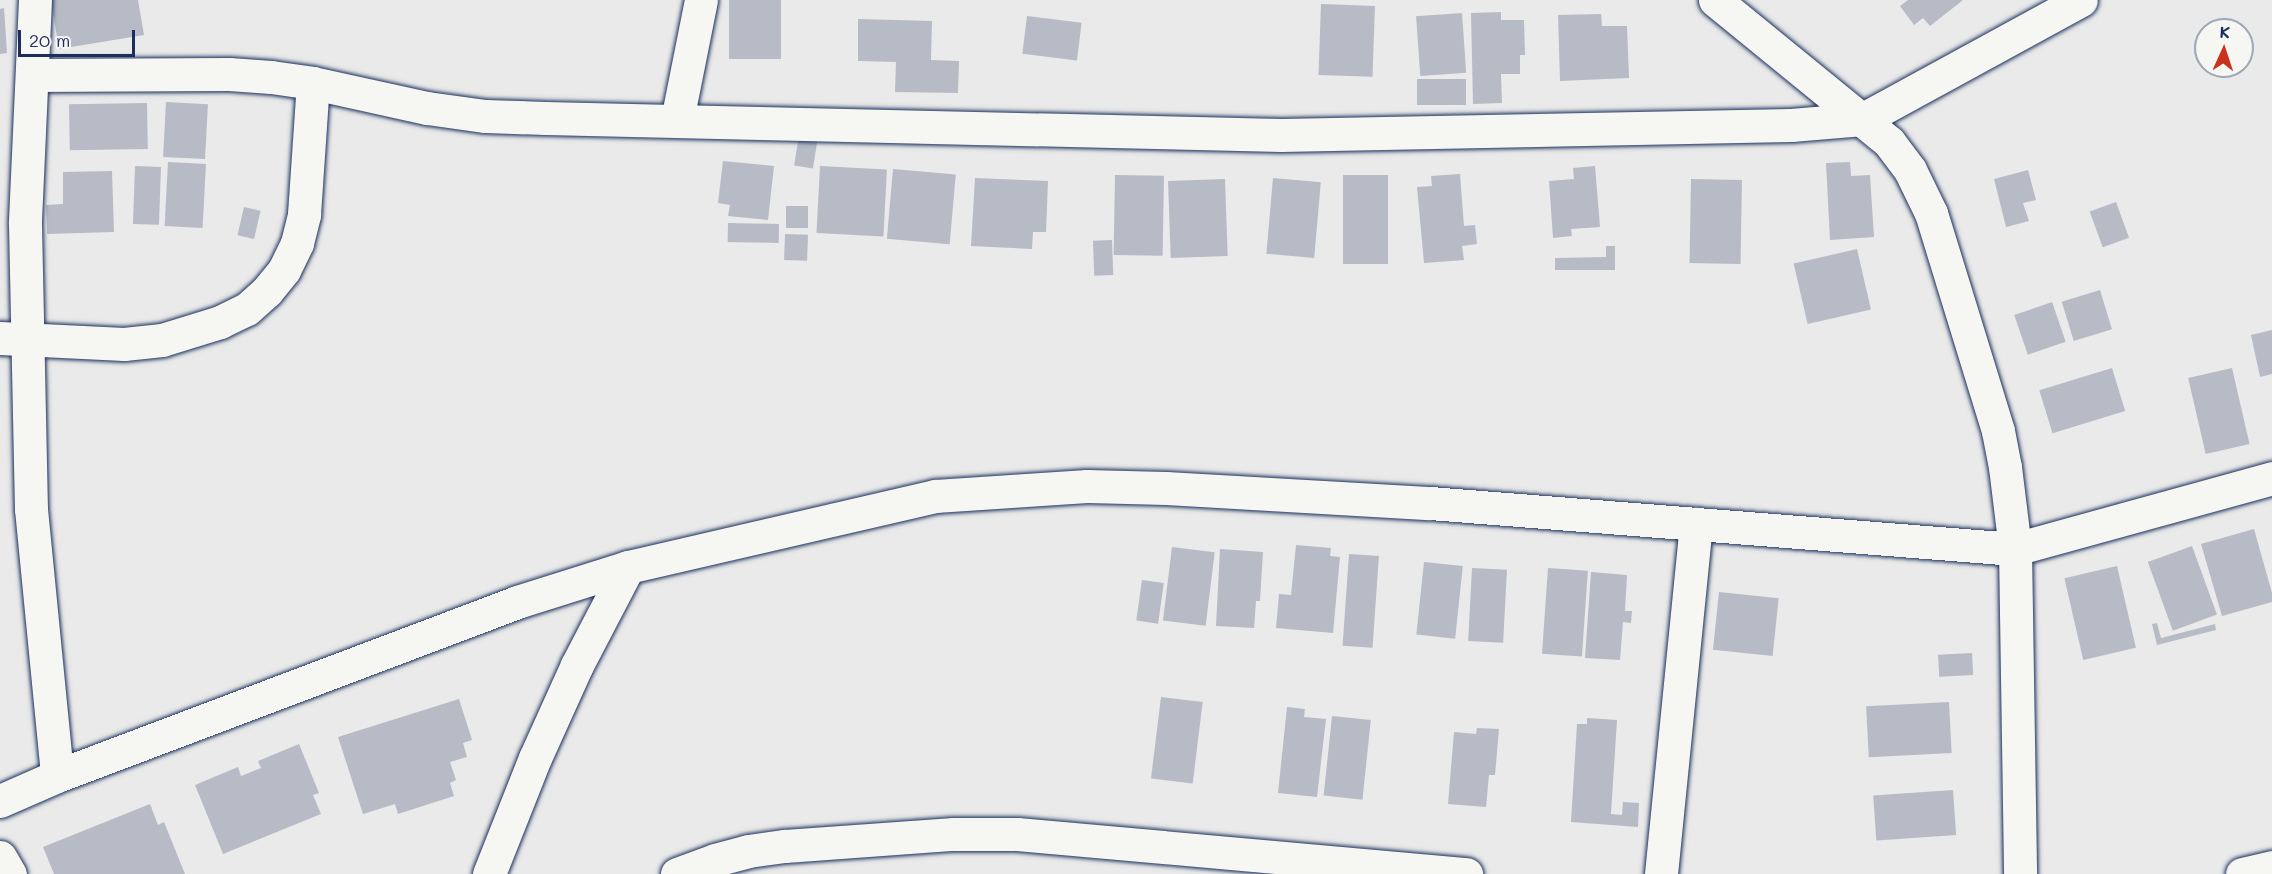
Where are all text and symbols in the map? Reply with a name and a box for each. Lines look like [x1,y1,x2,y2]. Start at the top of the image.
scale bar [21,18,138,56]
north arrow [2194,18,2254,78]
text: K [2219,21,2231,42]
text: 20 m [29,28,70,52]

